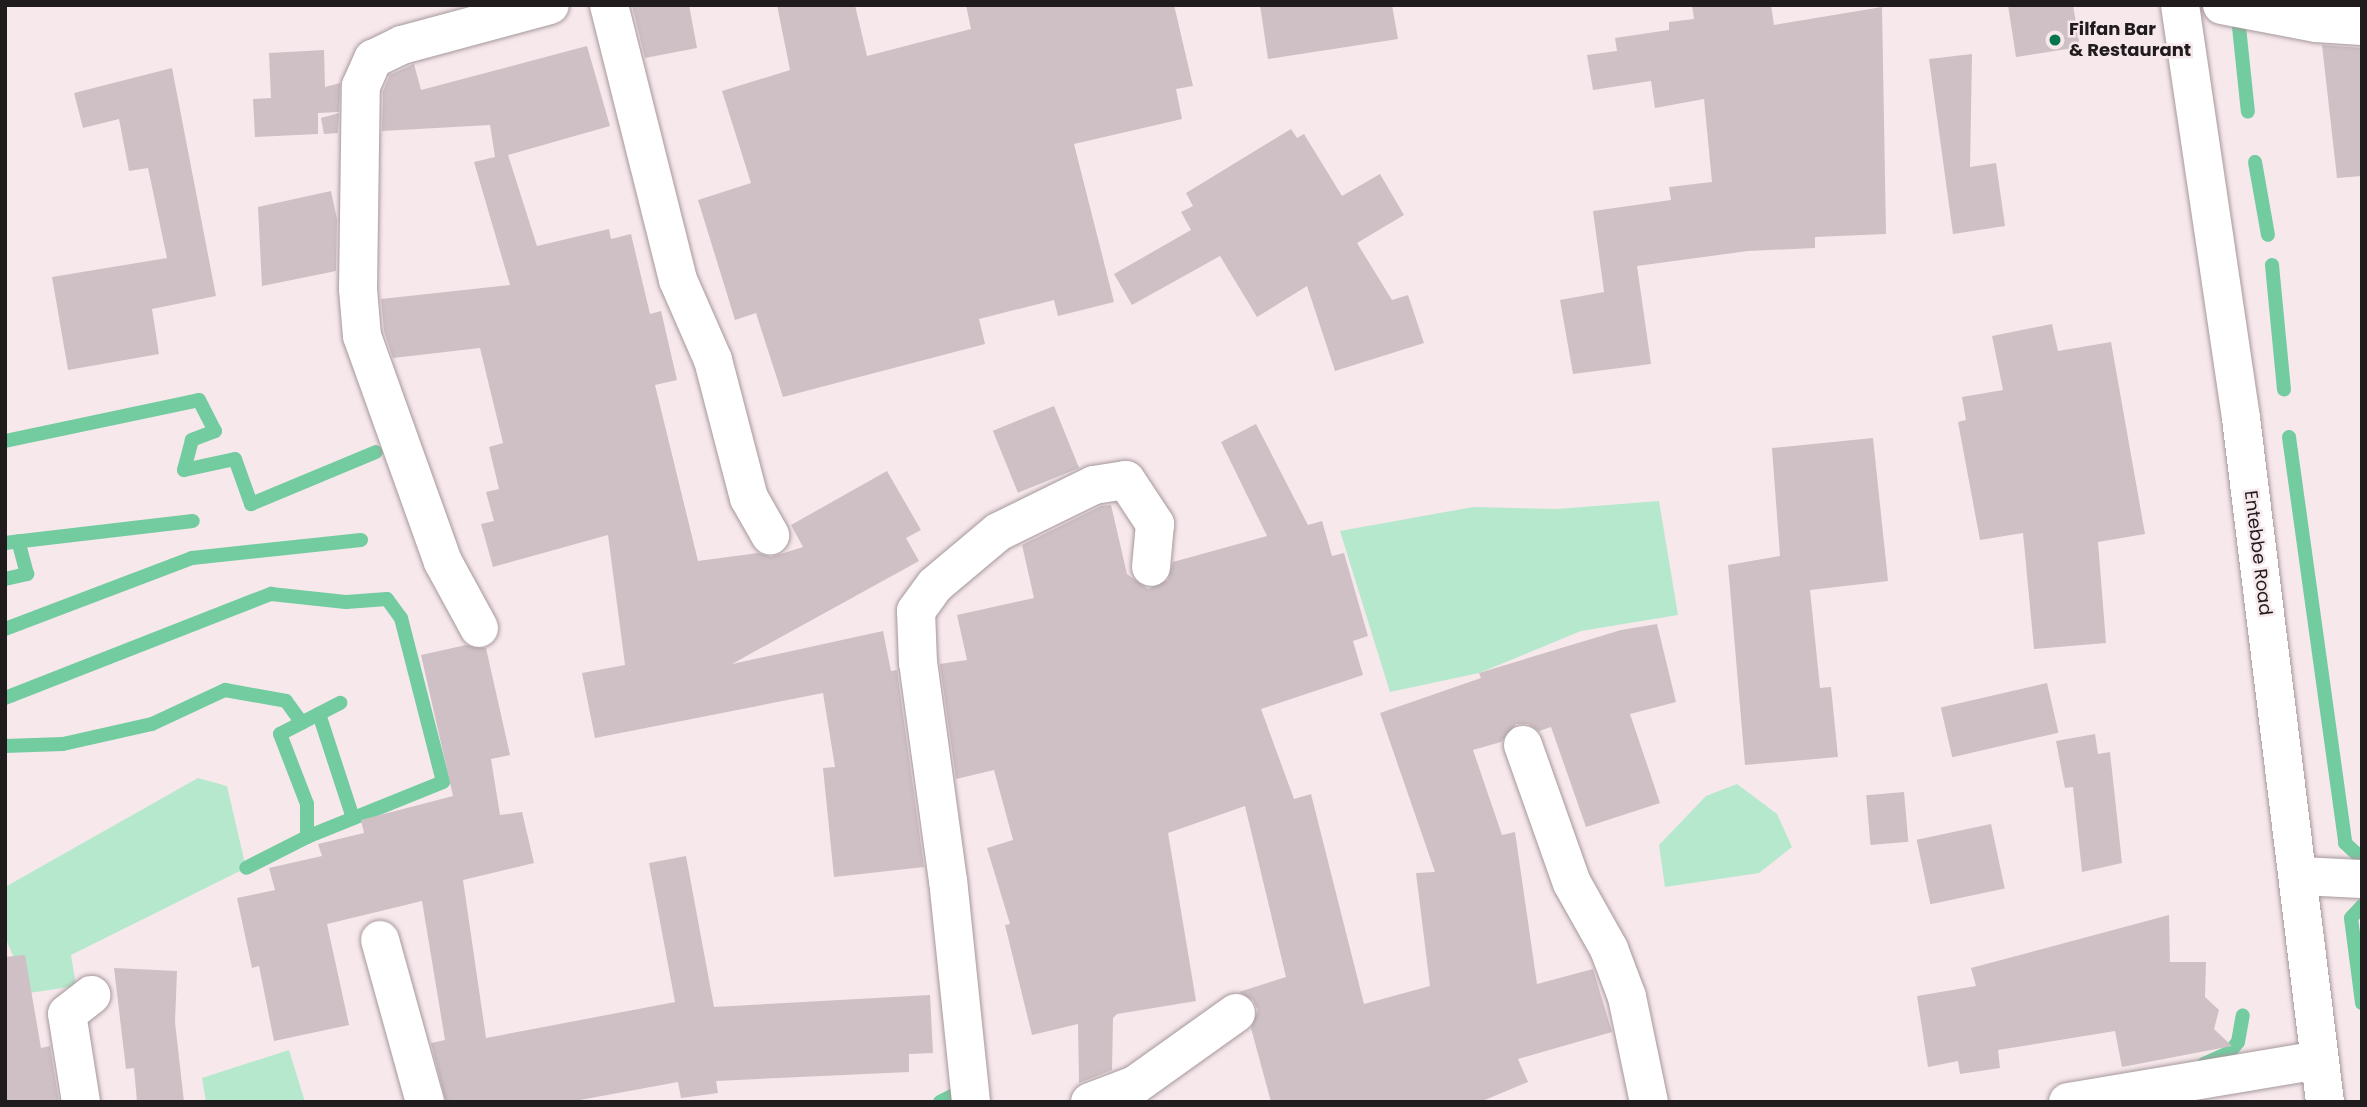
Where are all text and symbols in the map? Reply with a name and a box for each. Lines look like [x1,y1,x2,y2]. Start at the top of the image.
place label: Filfan Bar & Restaurant [2069,19,2191,61]
marker: Filfan Bar & Restaurant [2047,32,2063,48]
street label: Entebbe Road [2240,489,2276,617]

